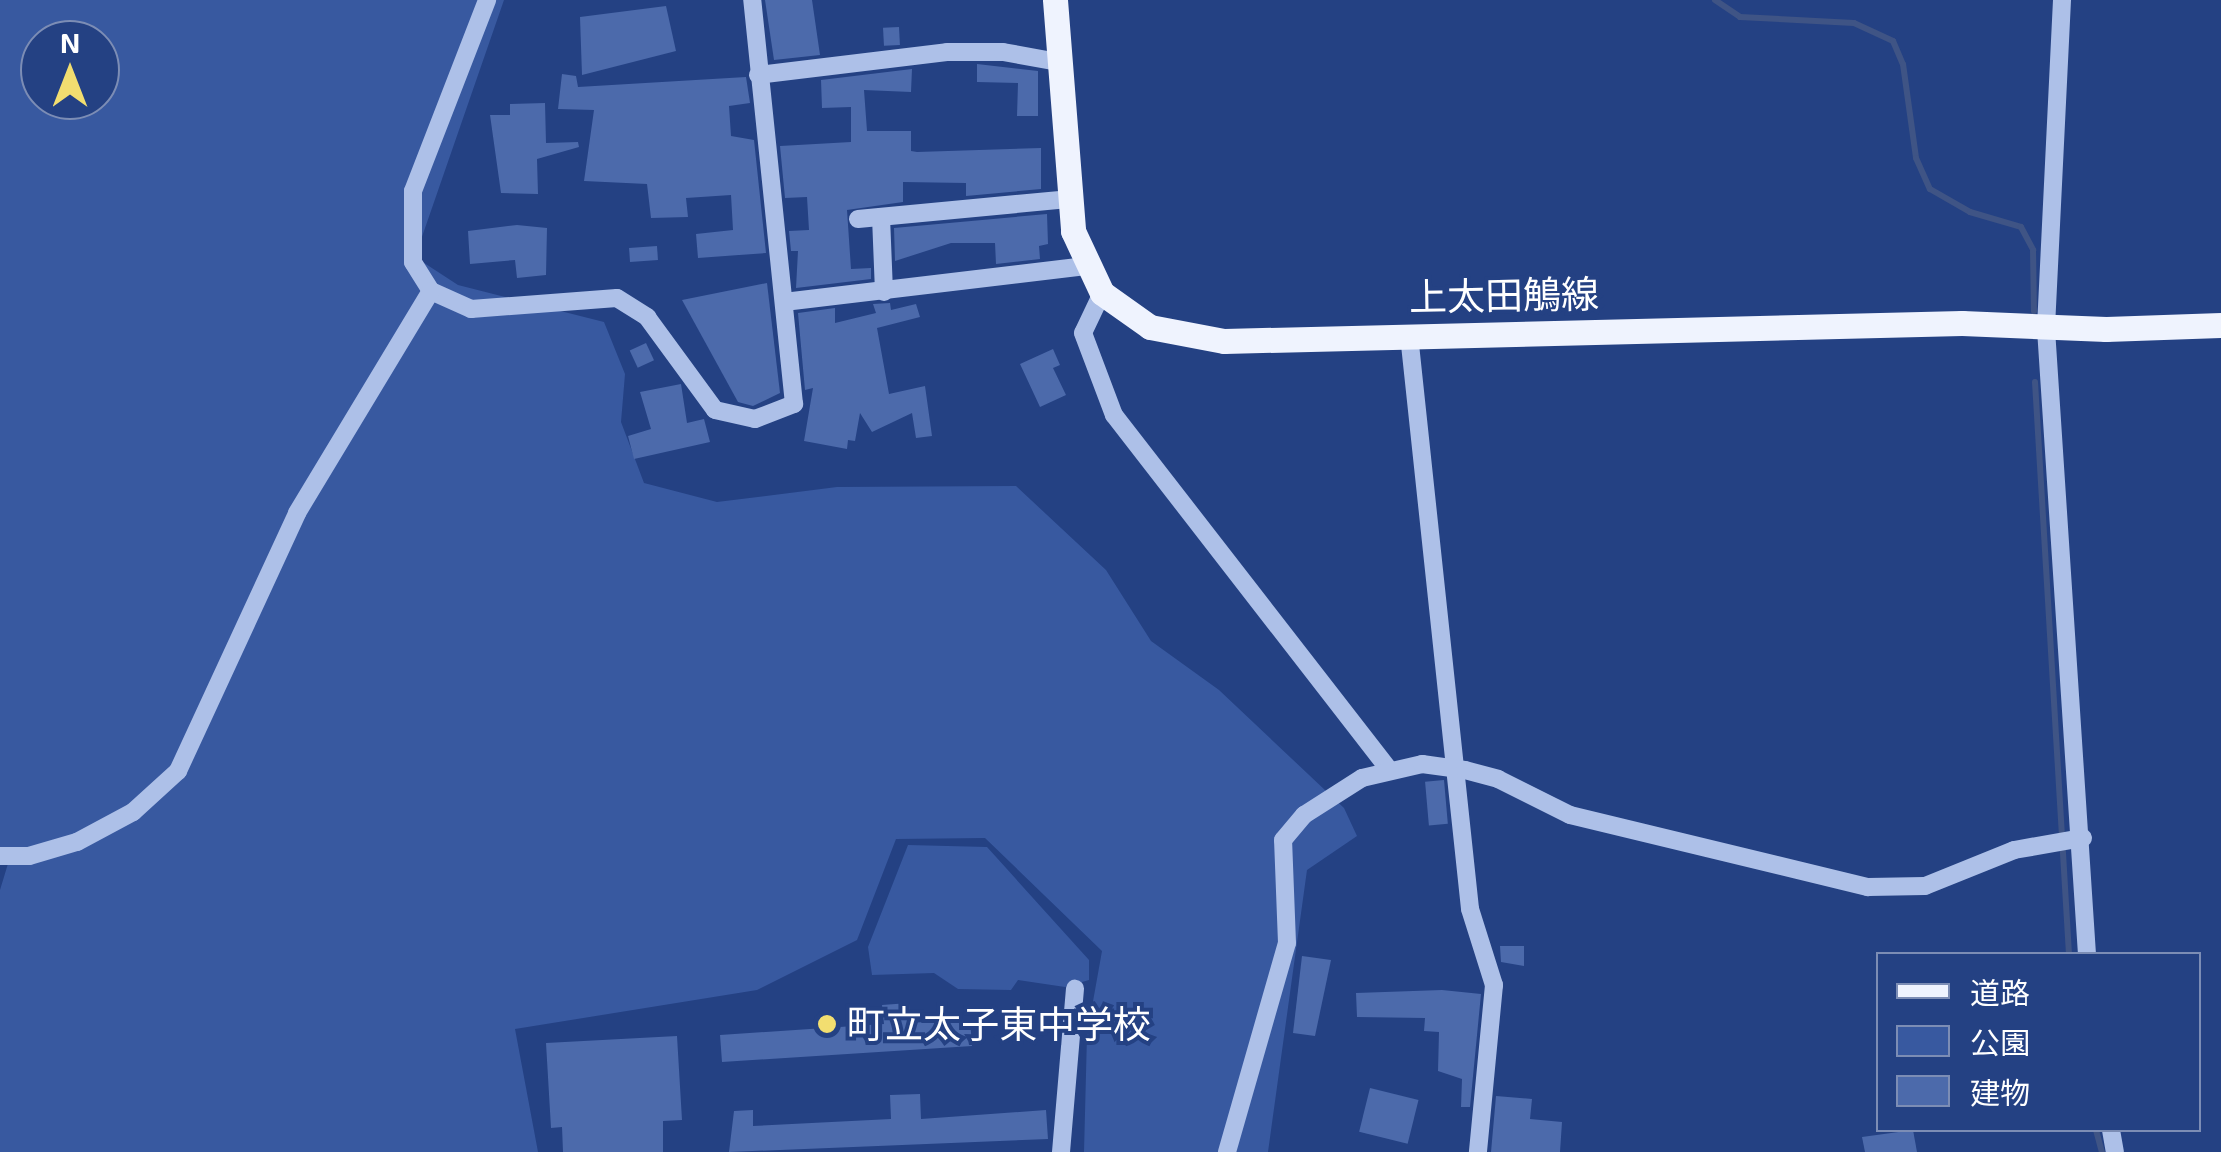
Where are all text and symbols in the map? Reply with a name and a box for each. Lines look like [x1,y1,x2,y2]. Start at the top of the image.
north arrow [20,20,120,120]
text: N [60,25,80,59]
street label: 上太田鵤線 [1409,271,1599,319]
legend [1876,952,2201,1132]
text: 道路 [1970,974,2030,1010]
place label: 町立太子東中学校 [847,1001,1151,1047]
marker: 町立太子東中学校 [816,1013,838,1035]
text: 公園 [1970,1024,2030,1060]
text: 建物 [1970,1074,2030,1110]

